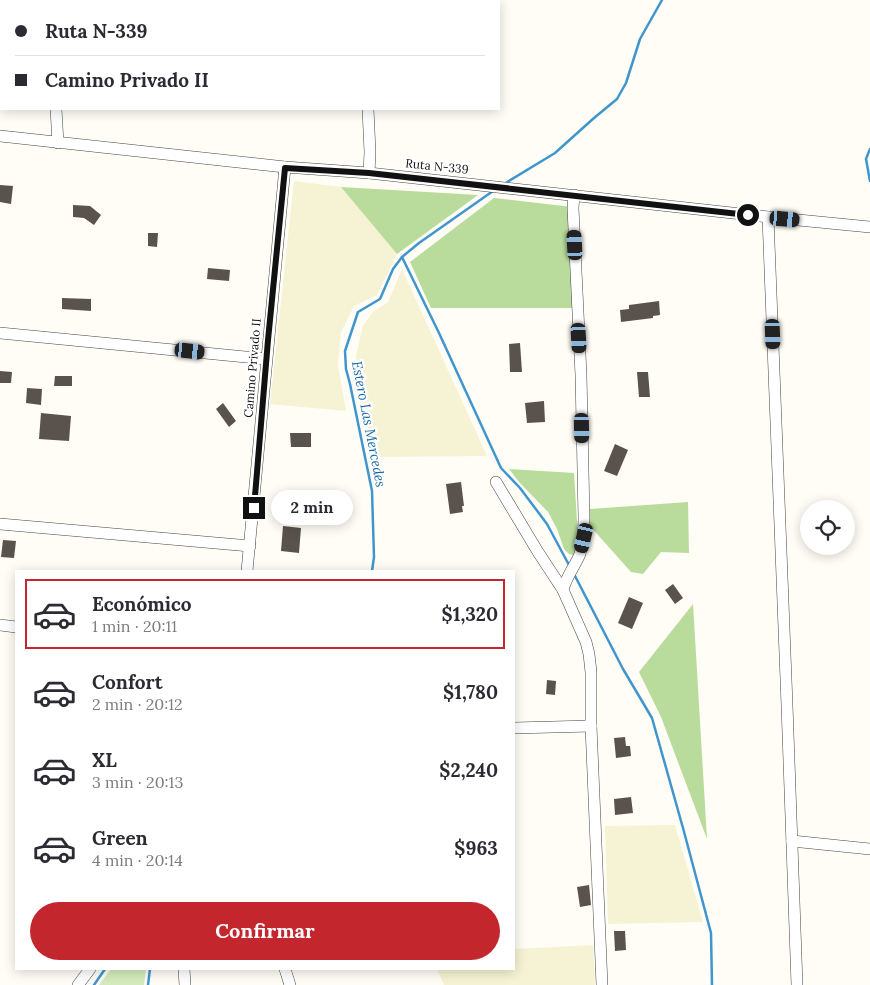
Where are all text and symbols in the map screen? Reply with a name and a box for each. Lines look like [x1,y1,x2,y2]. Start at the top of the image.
text: Ruta N-339 [45,19,148,43]
text: Camino Privado II [45,68,209,92]
street label: Ruta N-339 [405,155,469,177]
route start [737,204,759,226]
car [769,210,800,228]
car [566,230,583,260]
street label: Camino Privado II [240,318,264,418]
car [764,319,781,349]
car [570,323,587,353]
car [174,342,205,360]
water label: Estero Las Mercedes [348,359,390,489]
car [574,413,589,443]
callout: 2 min [272,490,354,526]
route end [243,497,265,519]
text: 2 min [291,497,333,517]
map controls [800,500,855,555]
button: locate [800,500,855,555]
car [573,522,594,554]
icon: car [32,592,77,637]
text: Económico [92,592,192,616]
text: $1,320 [442,602,498,626]
text: 1 min · 20:11 [92,616,177,636]
icon: car [32,670,77,715]
text: Confort [92,670,163,694]
text: $1,780 [443,680,498,704]
text: 2 min · 20:12 [92,694,183,714]
icon: car [32,748,77,793]
text: XL [92,748,117,772]
text: $2,240 [439,758,498,782]
text: 3 min · 20:13 [92,772,183,792]
icon: car [32,826,77,871]
text: Green [92,826,148,850]
text: $963 [454,836,498,860]
text: 4 min · 20:14 [92,850,183,870]
button: Confirmar [30,902,500,960]

